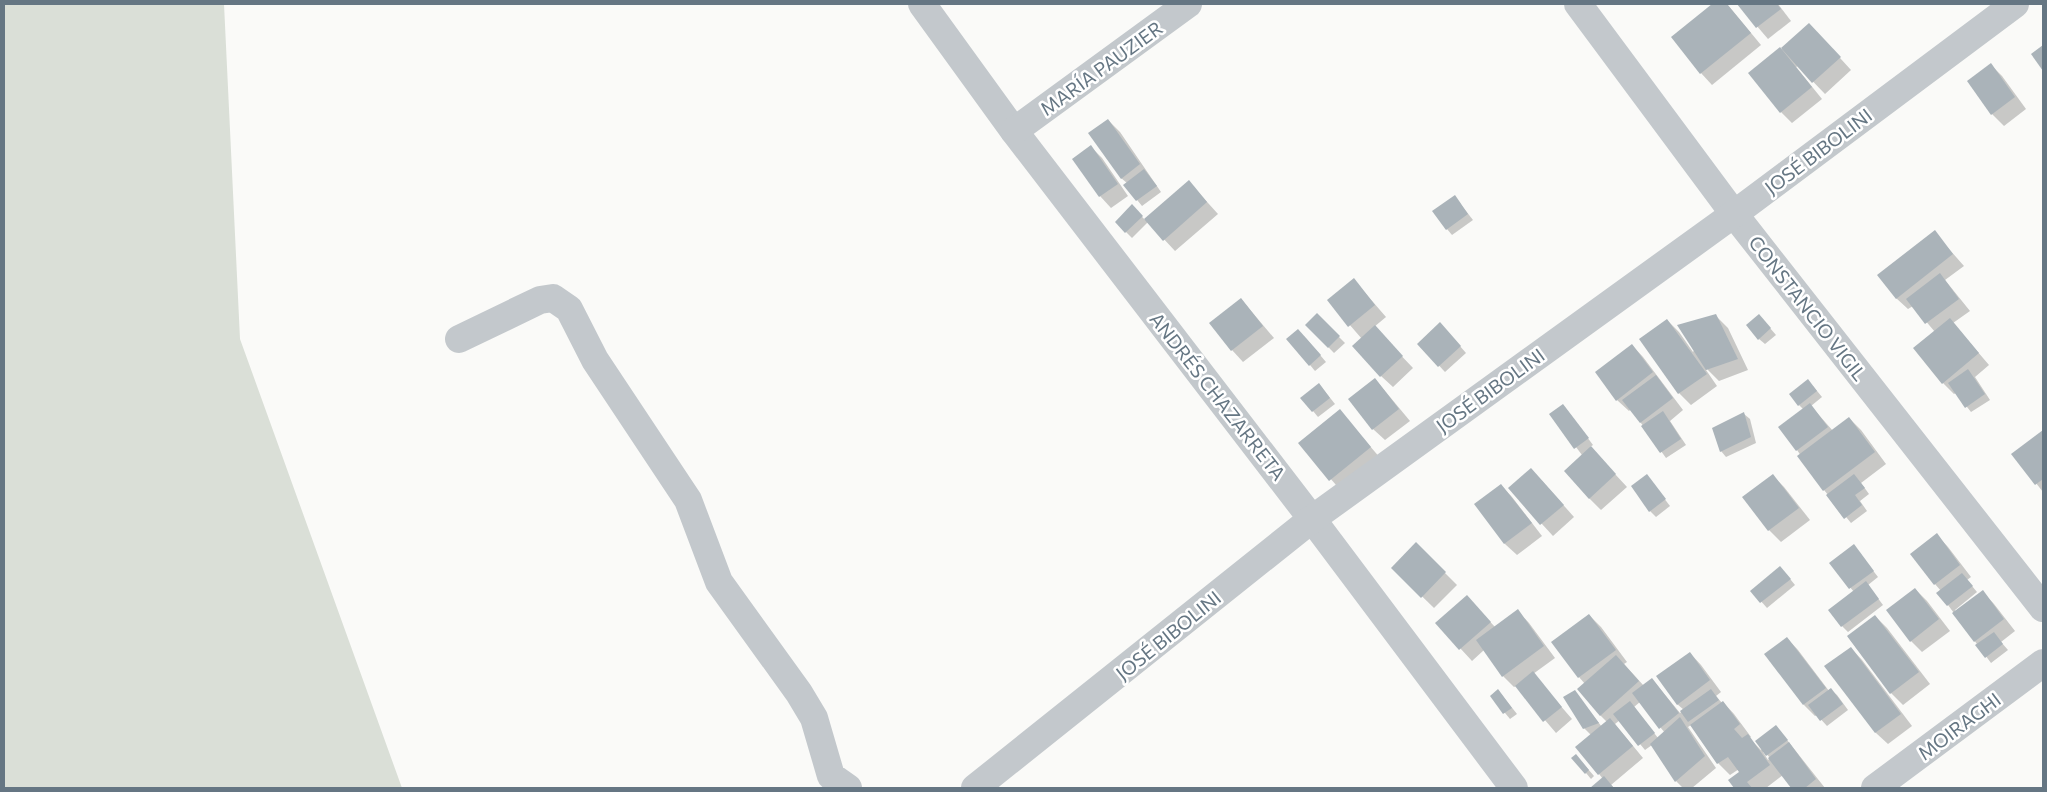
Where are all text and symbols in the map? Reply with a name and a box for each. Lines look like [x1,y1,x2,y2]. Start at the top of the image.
street label: MARÍA PAUZIER [1035,16,1167,120]
street label: JOSÉ BIBOLINI [1760,103,1876,199]
street label: CONSTANCIO VIGIL [1744,231,1872,385]
street label: ANDRÉS CHAZARRETA [1145,307,1291,485]
street label: JOSÉ BIBOLINI [1431,343,1549,437]
street label: JOSÉ BIBOLINI [1111,586,1225,684]
street label: MOIRAGHI [1913,688,2005,764]

